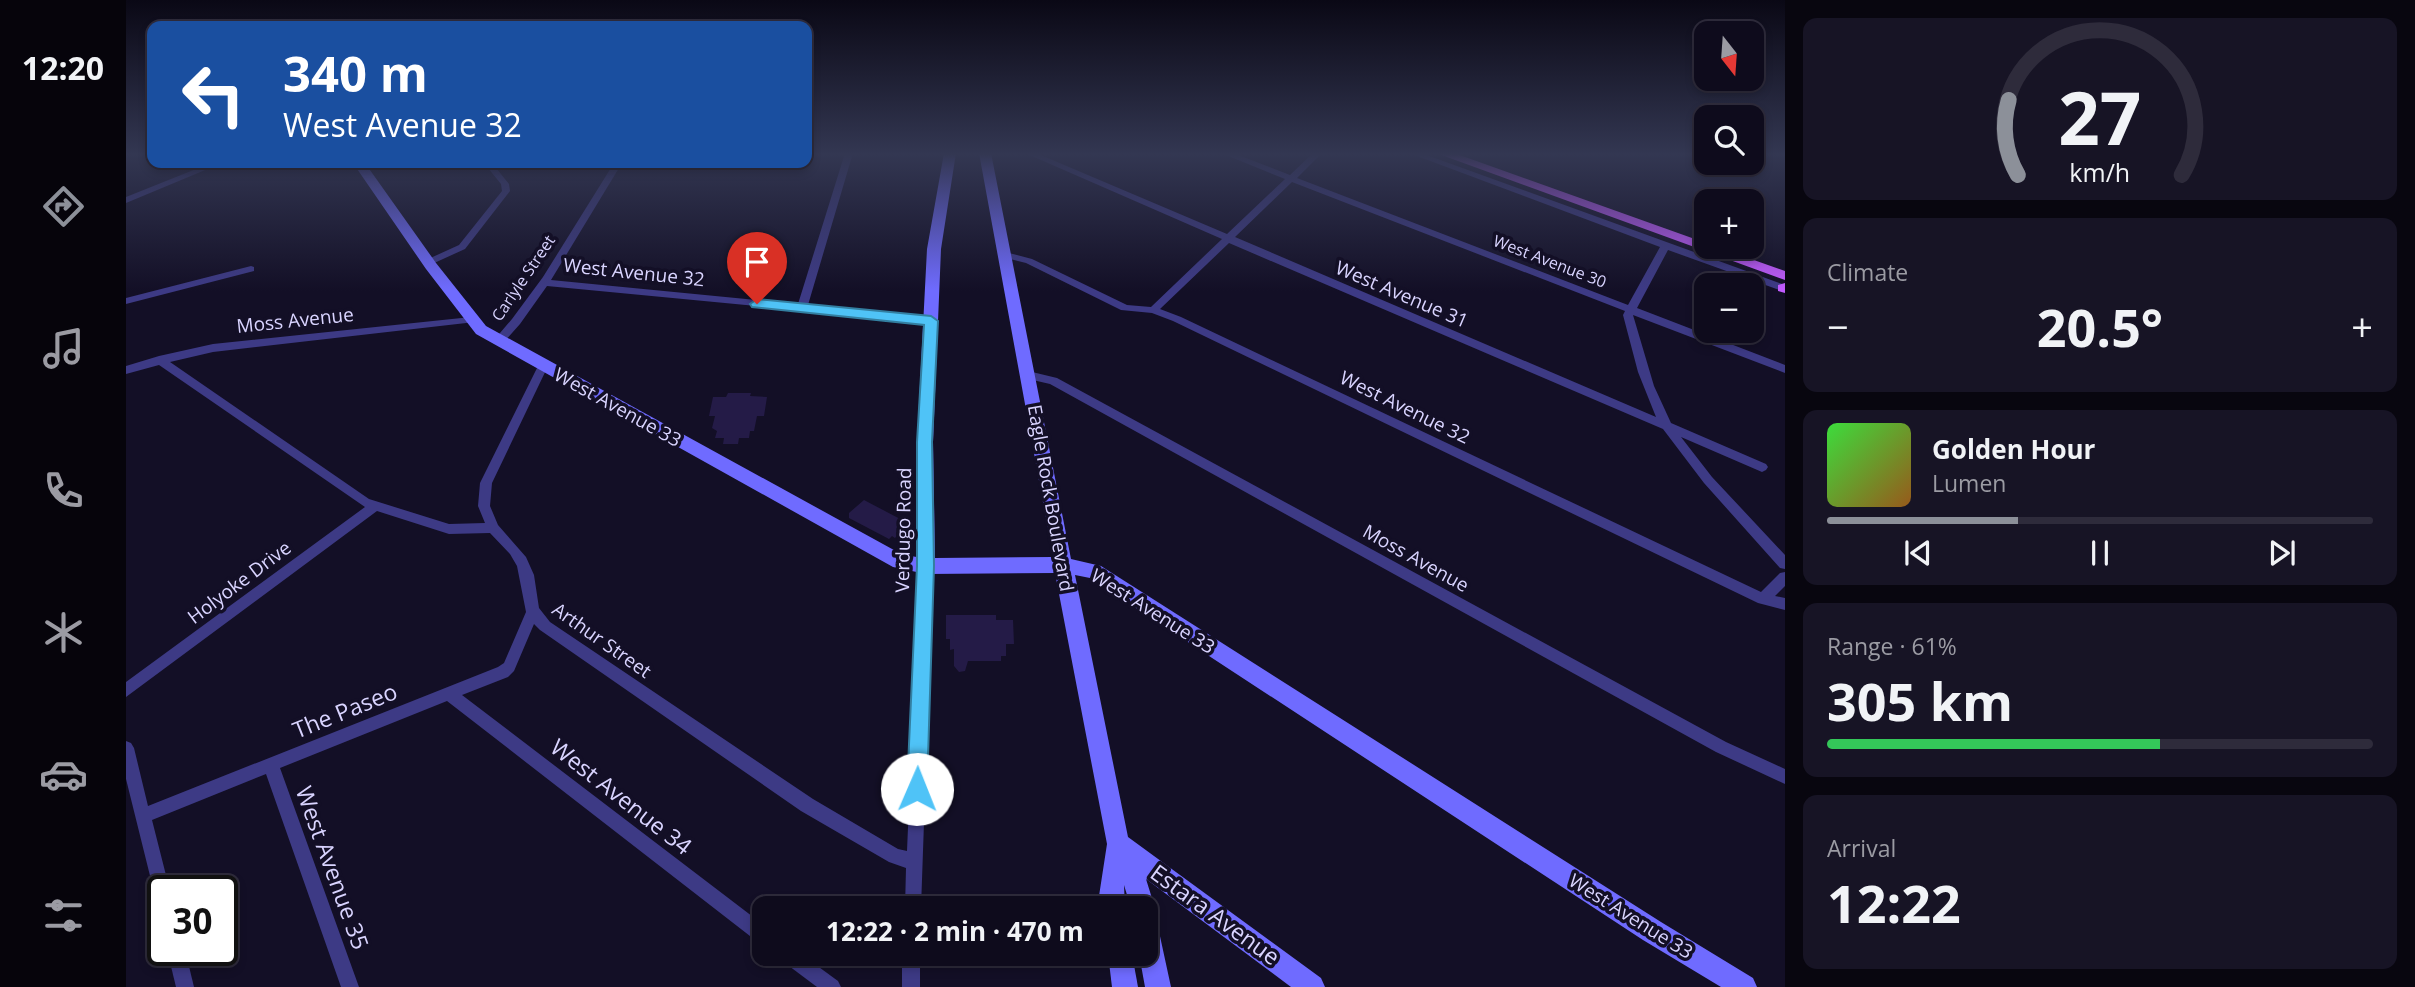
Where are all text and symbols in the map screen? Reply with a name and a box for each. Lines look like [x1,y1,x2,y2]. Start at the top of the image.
north arrow [1694,21,1764,91]
map controls [1694,21,1764,343]
text: 340 m [283,40,428,106]
text: 12:20 [22,46,104,89]
icon: left [168,49,259,140]
text: 27 [2058,67,2142,166]
text: West Avenue 32 [283,103,522,146]
button: search [1694,105,1764,175]
text: km/h [2070,155,2130,189]
icon: directions [39,182,88,231]
button: + [1694,189,1764,259]
street label: West Avenue 30 [1490,229,1610,293]
street label: Carlyle Street [486,230,560,325]
pin [727,232,787,304]
icon: arrive [738,243,776,281]
street label: West Avenue 32 [562,252,706,292]
street label: West Avenue 31 [1332,254,1472,334]
text: Climate [1827,256,1908,288]
button: − [1694,273,1764,343]
text: 20.5° [2037,291,2163,362]
text: − [1827,300,1849,352]
text: + [2351,300,2373,352]
street label: Moss Avenue [235,301,355,339]
icon: music [39,324,88,373]
street label: West Avenue 33 [550,361,686,453]
street label: West Avenue 32 [1336,364,1474,450]
street label: Eagle Rock Boulevard [1022,403,1080,593]
text: Golden Hour [1932,431,2095,467]
icon: phone [39,466,88,515]
street label: Verdugo Road [889,467,917,593]
text: Lumen [1932,467,2006,499]
street label: Moss Avenue [1358,518,1474,598]
icon: previous [1899,534,1937,572]
icon: pause [2081,534,2119,572]
icon: next [2263,534,2301,572]
street label: Holyoke Drive [182,535,296,629]
street label: West Avenue 33 [1086,562,1220,660]
street label: Arthur Street [547,596,657,684]
icon: climate [39,608,88,657]
text: Range · 61% [1827,630,1957,662]
text: 305 km [1827,665,2013,736]
street label: The Paseo [288,675,402,746]
street label: West Avenue 34 [544,731,699,862]
icon: car [39,750,88,799]
position arrow [880,752,954,826]
street label: West Avenue 35 [289,782,377,954]
text: Arrival [1827,832,1896,864]
street label: Estara Avenue [1144,856,1287,972]
street label: West Avenue 33 [1564,867,1698,965]
text: 12:22 [1827,867,1961,938]
speed limit sign: 30 [147,875,238,966]
icon: filters [39,891,88,940]
text: 12:22 · 2 min · 470 m [826,913,1084,949]

